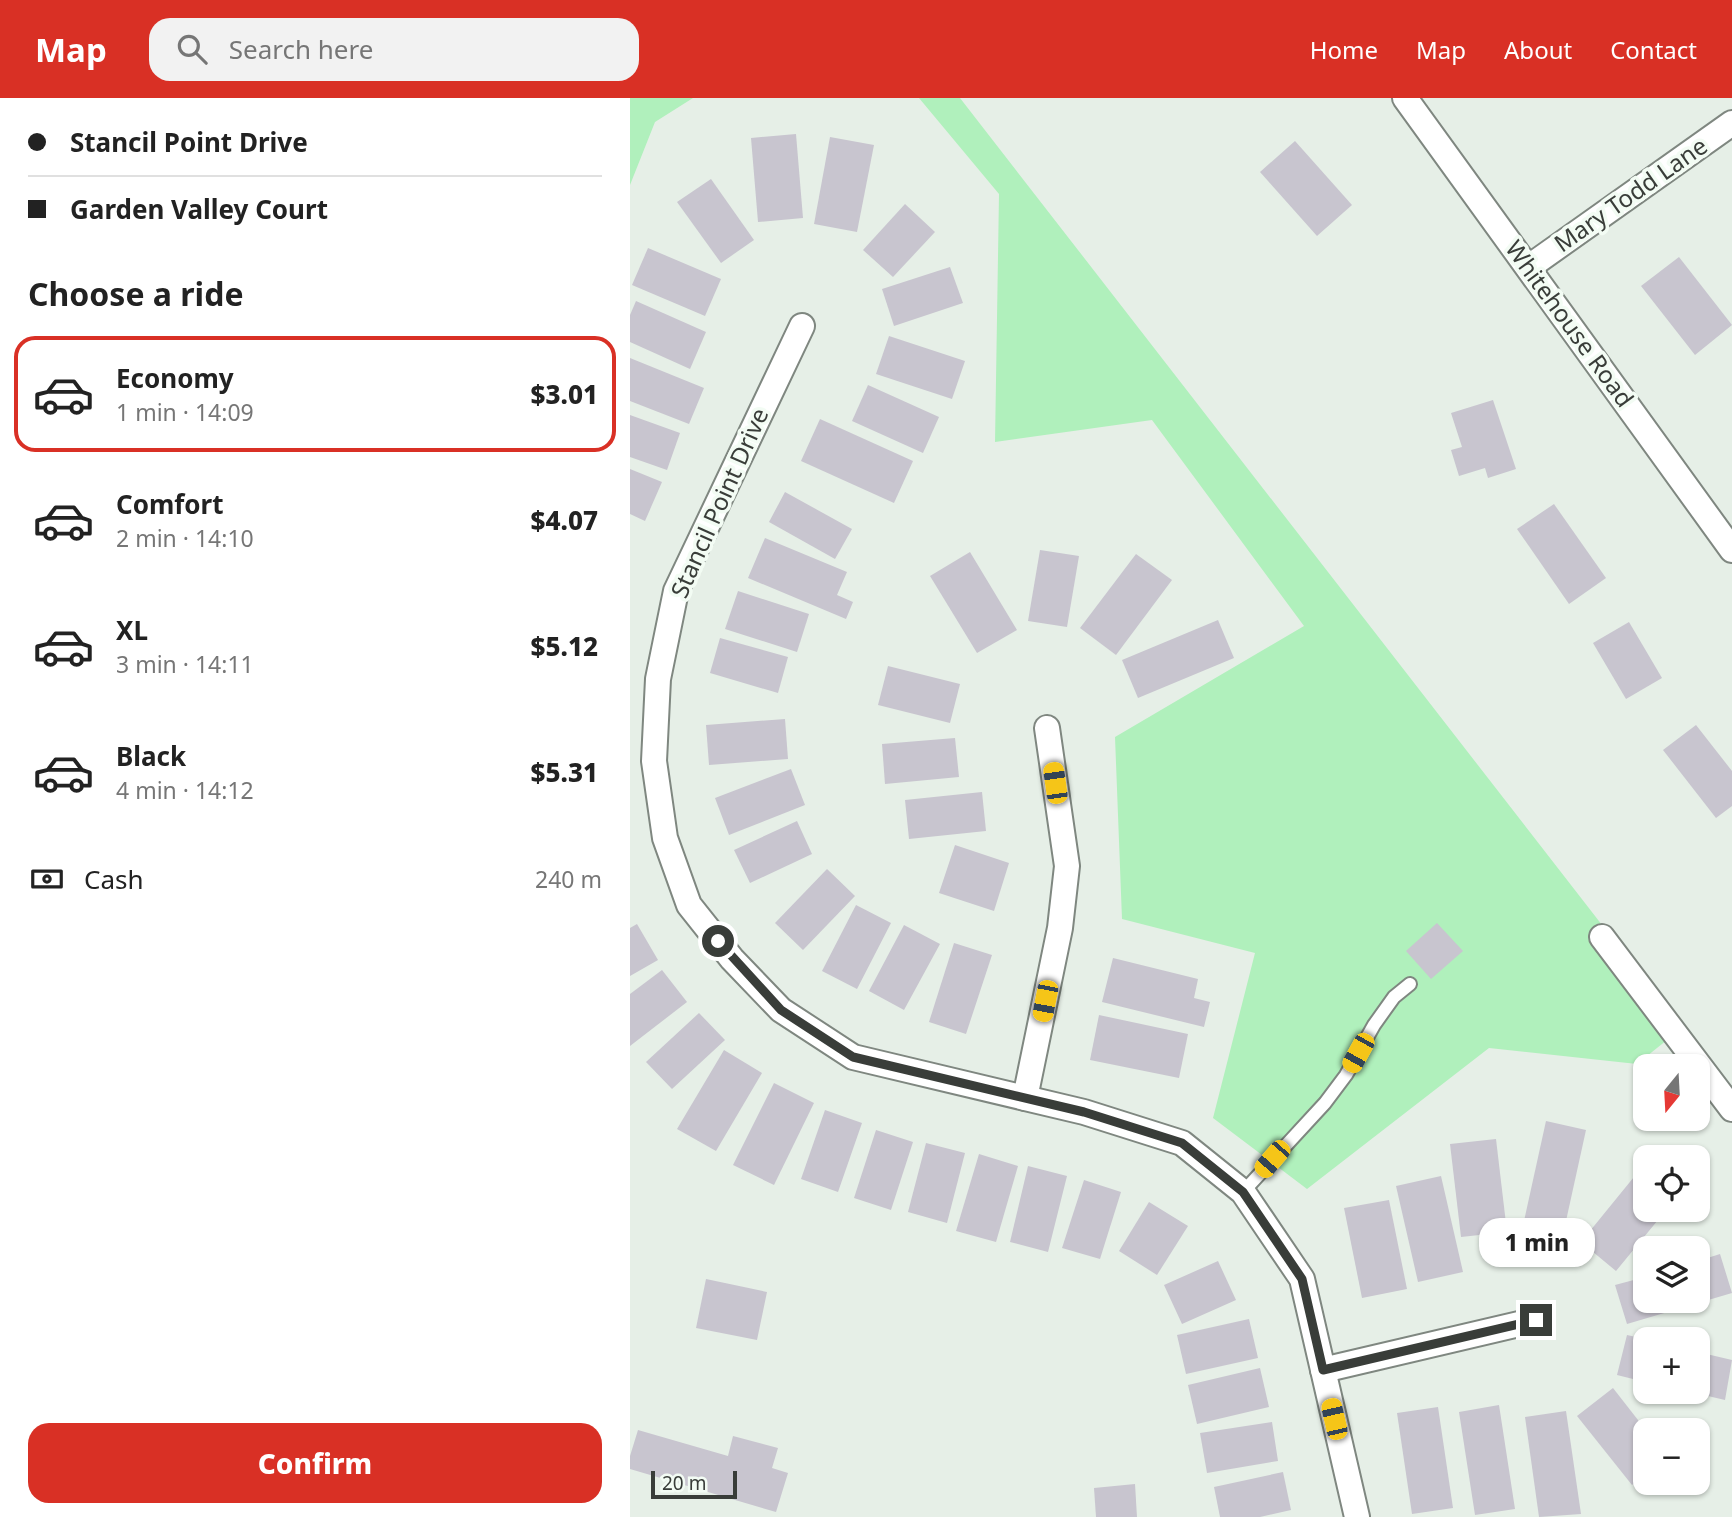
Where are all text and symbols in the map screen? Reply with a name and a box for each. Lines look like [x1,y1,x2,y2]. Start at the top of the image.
search box [149,18,639,81]
text: Map [35,27,107,72]
icon: search [173,30,211,68]
text: Search here [229,31,373,67]
text: Home [1310,33,1378,66]
text: Map [1416,33,1466,66]
text: About [1504,33,1572,66]
text: Contact [1610,33,1697,66]
text: Stancil Point Drive [70,124,308,160]
street label: Mary Todd Lane [1547,129,1713,259]
text: Garden Valley Court [70,191,328,227]
street label: Whitehouse Road [1498,233,1642,413]
text: Choose a ride [28,272,244,315]
text: Economy [116,360,234,396]
icon: car [32,363,95,426]
text: $3.01 [531,376,598,412]
text: 1 min · 14:09 [116,396,254,428]
street label: Stancil Point Drive [662,402,775,603]
text: Comfort [116,486,224,522]
icon: car [32,489,95,552]
text: $4.07 [531,502,598,538]
text: 2 min · 14:10 [116,522,254,554]
text: XL [116,612,148,648]
icon: car [32,615,95,678]
text: $5.12 [531,628,598,664]
text: 3 min · 14:11 [116,648,254,680]
text: Black [116,738,186,774]
icon: car [32,741,95,804]
text: $5.31 [531,754,598,790]
car [1042,761,1069,805]
text: 4 min · 14:12 [116,774,254,806]
icon: cash [28,860,66,898]
text: Cash [84,861,144,897]
text: 240 m [535,863,602,895]
route start [702,925,734,957]
car [1031,978,1060,1024]
car [1339,1030,1378,1076]
north arrow [1633,1054,1710,1130]
map controls [1633,1054,1710,1495]
car [1251,1136,1294,1182]
button: locate [1633,1145,1710,1222]
callout: 1 min [1478,1218,1594,1268]
text: 1 min [1505,1226,1569,1258]
button: layers [1633,1236,1710,1313]
route end [1520,1304,1552,1336]
button: + [1633,1327,1710,1404]
car [1320,1396,1349,1442]
button: − [1633,1418,1710,1495]
button: Confirm [28,1423,602,1503]
scale bar [651,1468,737,1500]
text: 20 m [662,1470,706,1496]

